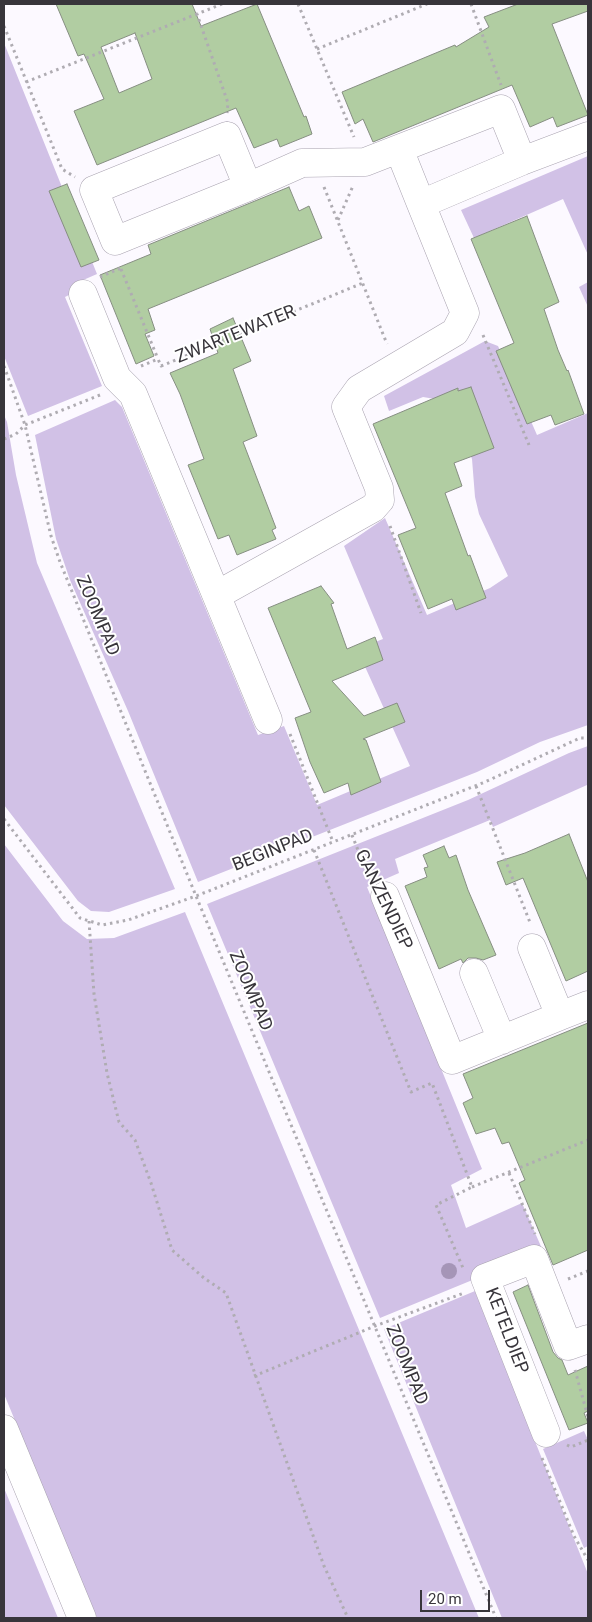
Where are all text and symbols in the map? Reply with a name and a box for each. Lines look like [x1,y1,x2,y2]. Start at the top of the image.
street label: ZWARTEWATER [173,301,299,369]
street label: ZOOMPAD [71,573,123,659]
street label: BEGINPAD [229,825,317,877]
street label: GANZENDIEP [349,846,417,954]
street label: ZOOMPAD [224,948,276,1034]
street label: KETELDIEP [480,1285,532,1377]
street label: ZOOMPAD [380,1322,432,1408]
scale bar [422,1580,492,1612]
text: 20 m [428,1590,462,1608]

